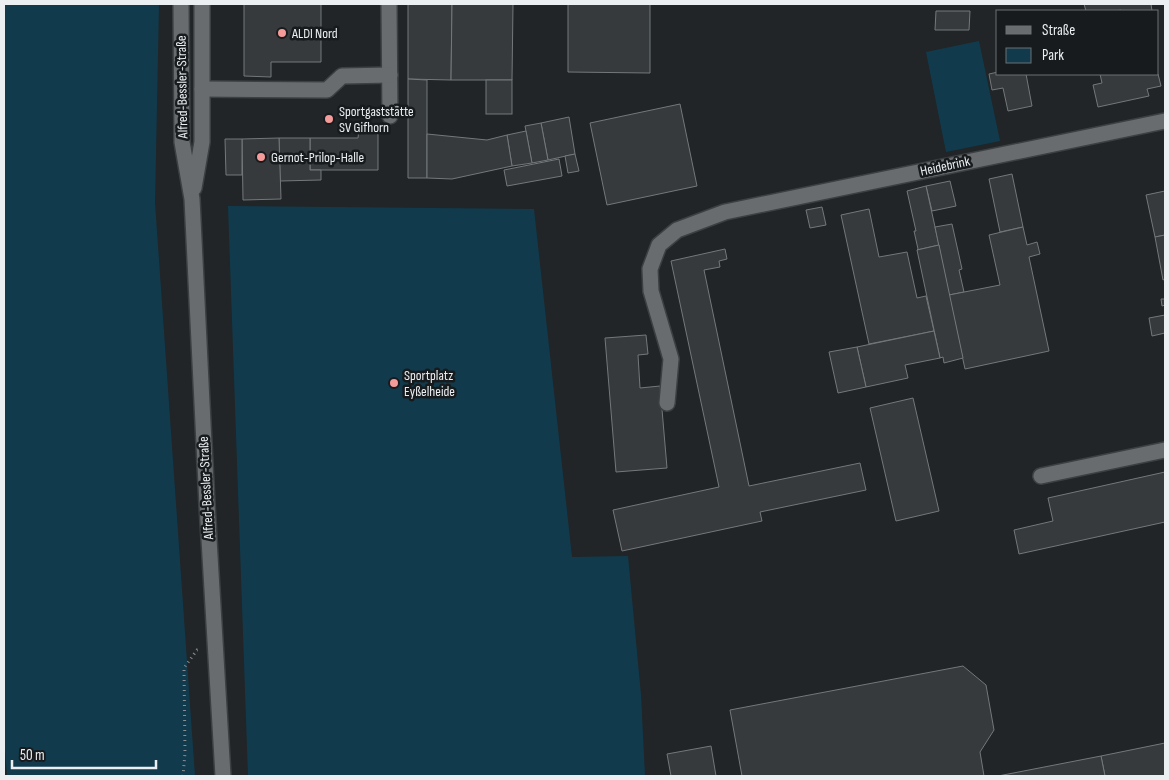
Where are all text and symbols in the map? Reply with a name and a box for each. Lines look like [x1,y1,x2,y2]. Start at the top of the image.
legend [996,10,1159,75]
text: Straße [1042,21,1075,40]
place label: ALDI Nord [291,25,338,42]
marker: ALDI Nord [276,27,288,39]
street label: Alfred-Bessler-Straße [173,35,191,140]
text: Park [1042,46,1064,65]
place label: Sportgaststätte SV Gifhorn [339,103,414,136]
marker: Sportgaststätte SV Gifhorn [323,113,335,125]
place label: Gernot-Prilop-Halle [271,149,364,166]
marker: Gernot-Prilop-Halle [255,151,267,163]
street label: Heidebrink [918,152,972,180]
place label: Sportplatz Eyßelheide [404,367,455,400]
marker: Sportplatz Eyßelheide [388,377,400,389]
street label: Alfred-Bessler-Straße [195,436,217,541]
scale bar [12,738,156,770]
text: 50 m [20,746,45,765]

